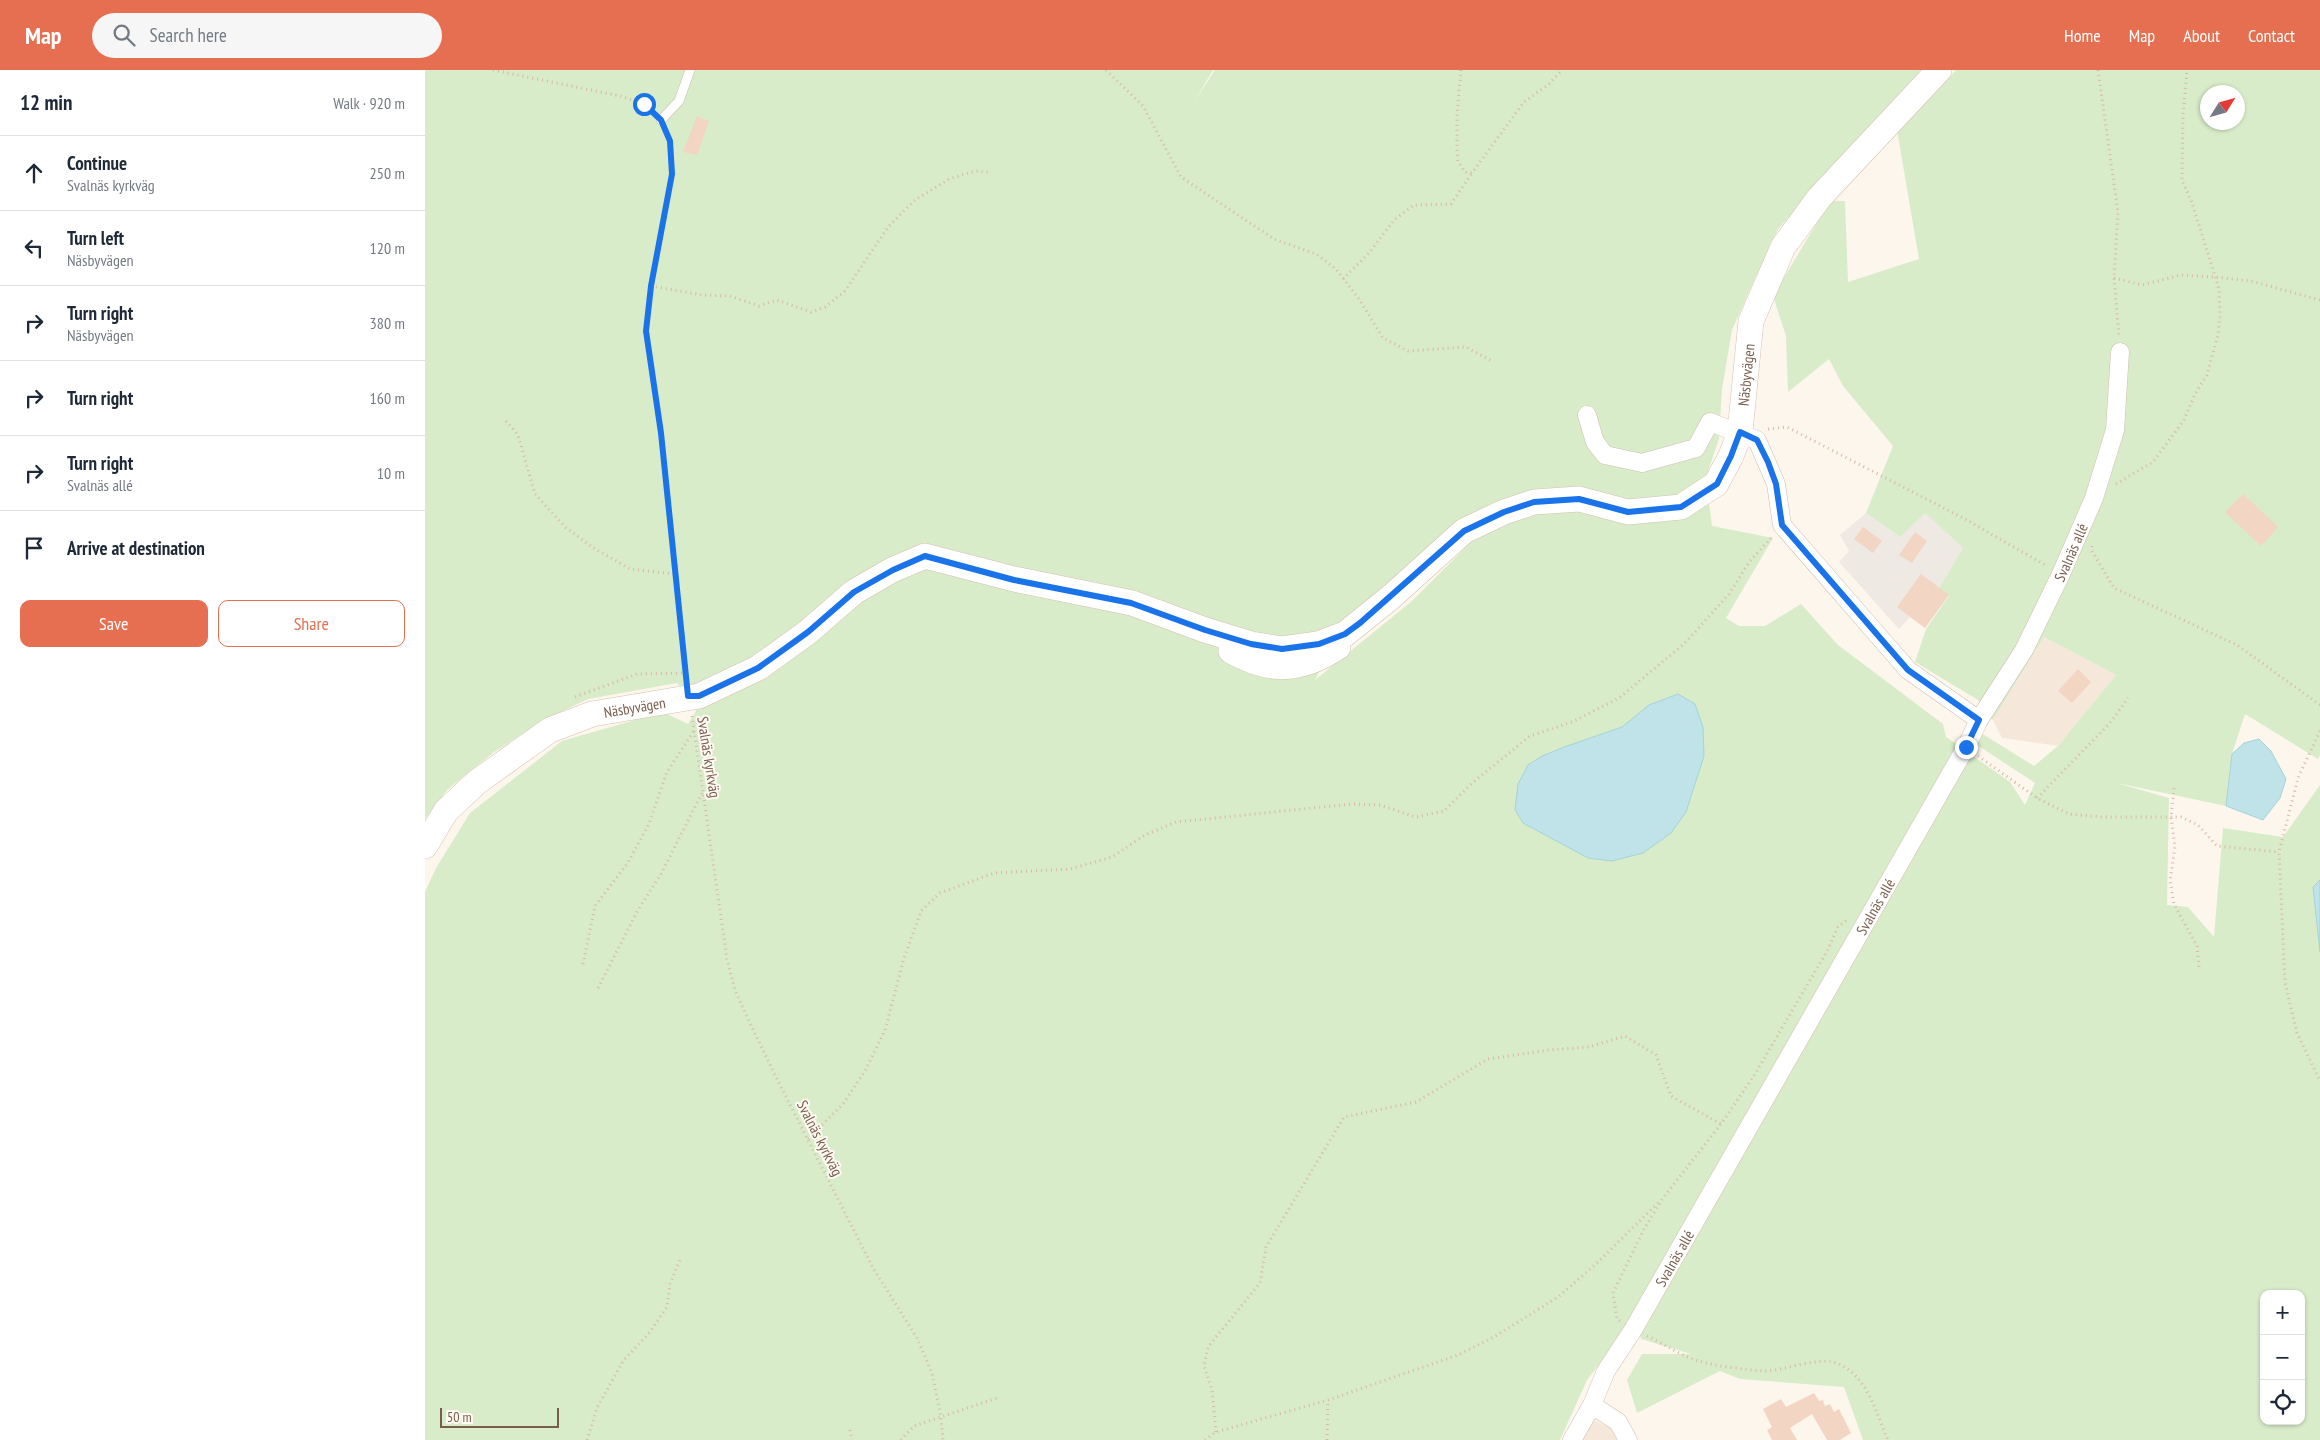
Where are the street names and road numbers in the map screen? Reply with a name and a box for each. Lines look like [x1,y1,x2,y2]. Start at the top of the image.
street label: Näsbyvägen [1733,343,1758,407]
street label: Svalnäs allé [2049,520,2091,585]
street label: Näsbyvägen [602,692,667,721]
street label: Svalnäs kyrkväg [693,715,725,799]
street label: Svalnäs allé [1851,875,1899,938]
street label: Svalnäs kyrkväg [793,1097,847,1179]
street label: Svalnäs allé [1650,1227,1698,1290]

